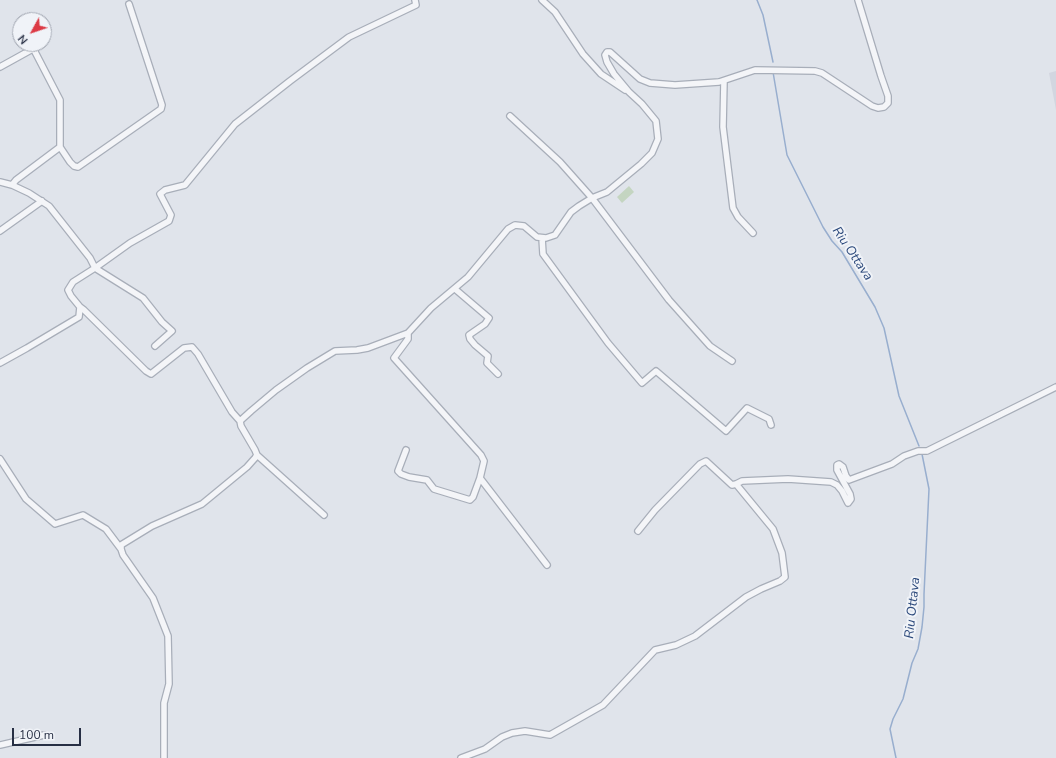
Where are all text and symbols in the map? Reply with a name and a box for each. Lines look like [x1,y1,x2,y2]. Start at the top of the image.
north arrow [12,12,52,52]
text: N [15,31,32,47]
water label: Riu Ottava [828,224,876,284]
water label: Riu Ottava [902,577,924,639]
scale bar [14,720,83,746]
text: 100 m [19,727,54,743]

